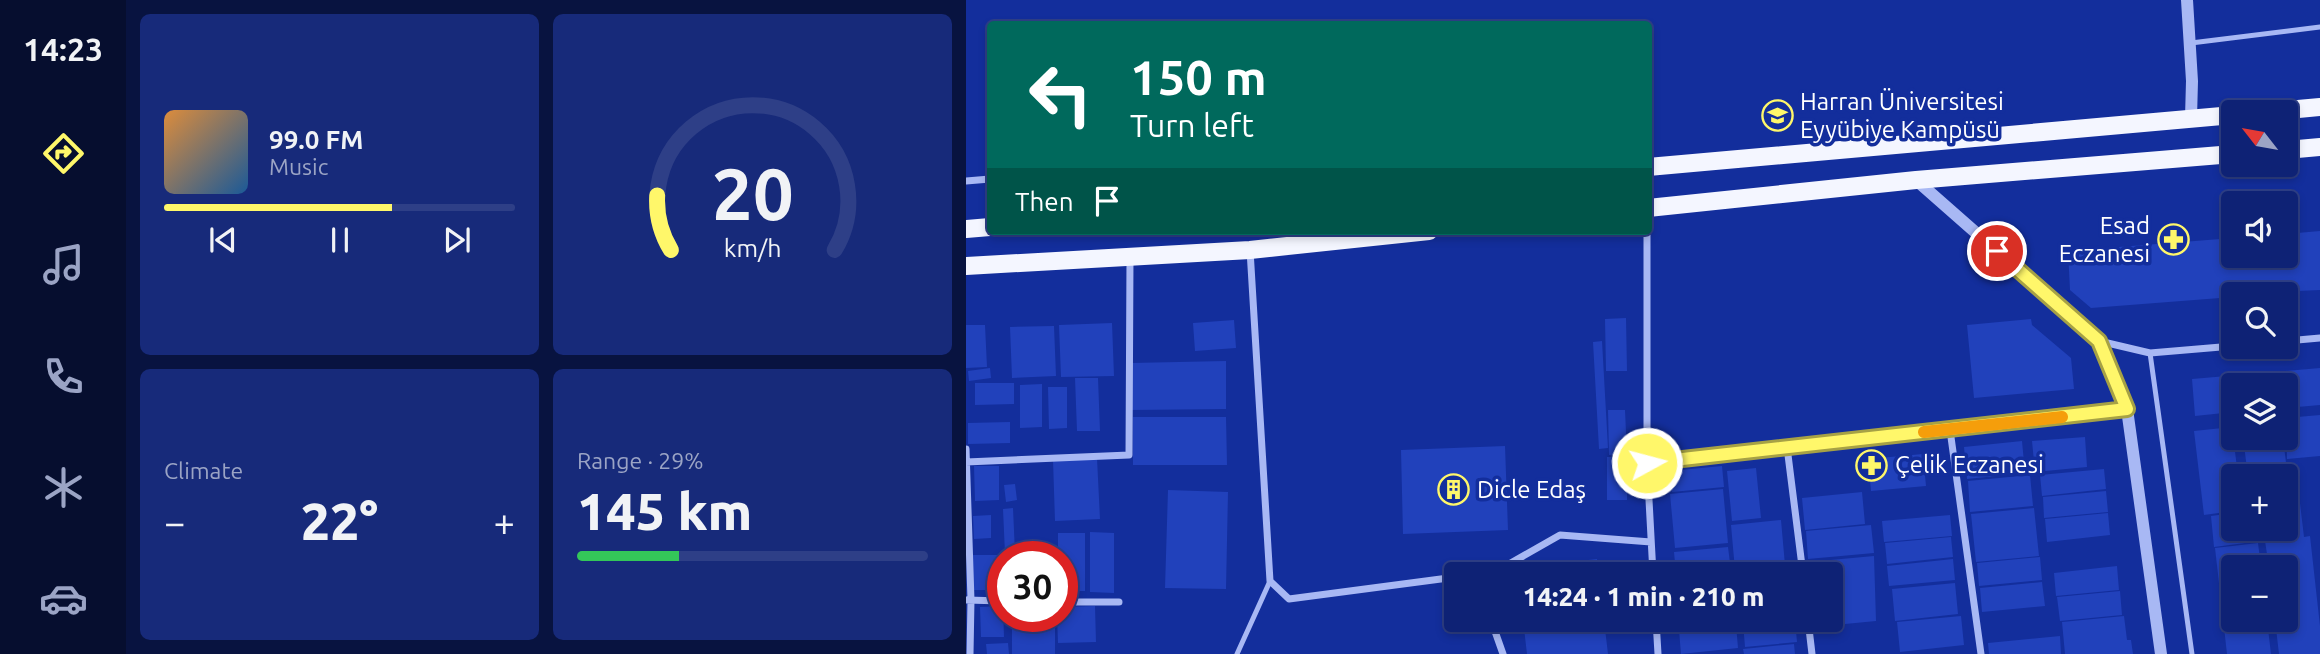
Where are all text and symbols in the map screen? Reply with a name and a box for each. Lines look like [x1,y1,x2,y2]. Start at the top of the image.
text: 14:23 [23,31,103,67]
icon: left [1015,49,1106,140]
text: 150 m [1130,49,1267,104]
place label: Harran Üniversitesi Eyyübiye Kampüsü [1800,88,2004,143]
school or university icon: Harran Üniversitesi Eyyübiye Kampüsü [1760,99,1794,133]
north arrow [2221,100,2298,177]
map controls [2221,100,2298,632]
text: Turn left [1130,107,1254,143]
text: 99.0 FM [269,125,363,154]
icon: directions [39,129,88,178]
text: 20 [711,153,794,235]
text: Music [269,154,328,179]
icon: arrive [1088,182,1126,220]
text: Then [1015,187,1074,216]
button: sound [2221,191,2298,268]
place label: Esad Eczanesi [2059,212,2150,267]
icon: previous [204,221,242,259]
icon: pause [321,221,359,259]
icon: next [438,221,476,259]
pin [1967,221,2027,281]
pharmacy icon: Esad Eczanesi [2156,223,2190,257]
icon: arrive [1978,232,2016,270]
text: km/h [724,234,781,262]
icon: music [39,240,88,289]
button: search [2221,282,2298,359]
icon: phone [39,352,88,401]
button: layers [2221,373,2298,450]
position arrow [1610,426,1684,500]
text: Range · 29% [577,448,704,473]
pharmacy icon: Çelik Eczanesi [1855,448,1889,482]
place label: Çelik Eczanesi [1895,451,2044,478]
text: Climate [164,458,243,483]
icon: climate [39,463,88,512]
button: + [2221,464,2298,541]
building icon: Dicle Edaş [1437,473,1471,507]
place label: Dicle Edaş [1477,476,1586,503]
text: 145 km [577,482,752,540]
text: 22° [301,492,378,550]
text: − [164,501,185,543]
text: + [494,501,515,543]
speed limit sign: 30 [987,541,1078,632]
button: − [2221,555,2298,632]
icon: car [39,574,88,623]
text: 14:24 · 1 min · 210 m [1523,582,1764,611]

